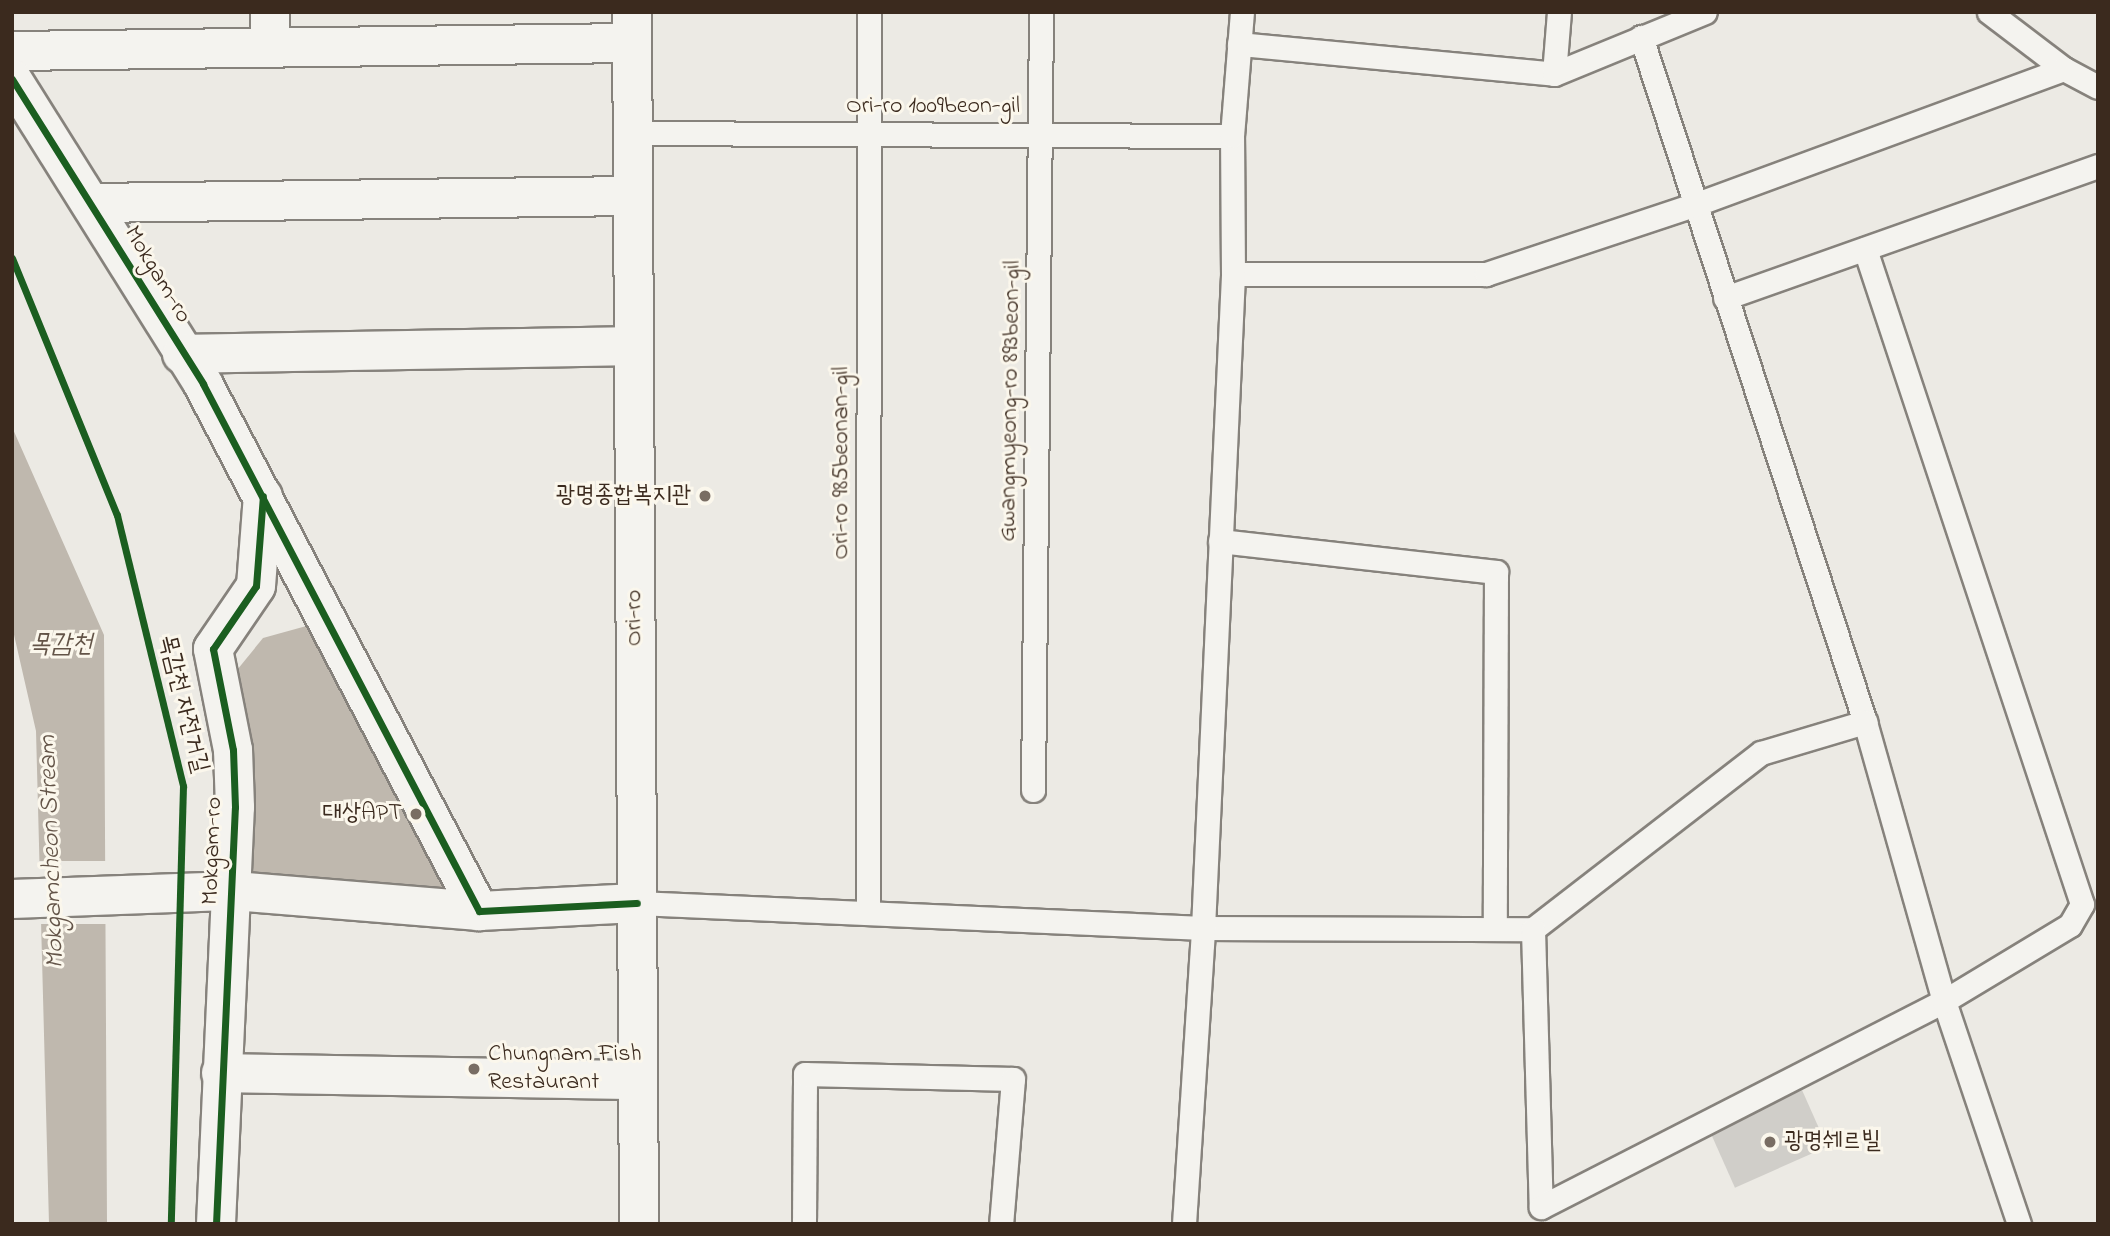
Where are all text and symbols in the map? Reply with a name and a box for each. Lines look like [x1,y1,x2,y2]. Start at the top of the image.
street label: Ori-ro 1009beon-gil [846,93,1020,121]
street label: Mokgam-ro [117,221,197,329]
street label: Gwangmyeong-ro 893beon-gil [994,260,1028,542]
street label: Ori-ro 985beonan-gil [828,366,856,560]
place label: 광명종합복지관 [556,482,691,510]
marker: 광명종합복지관 [697,488,713,504]
street label: Ori-ro [621,590,649,646]
water label: 목감천 [30,630,92,662]
street label: 목감천 자전거길 [152,632,214,776]
water label: Mokgamcheon Stream [33,735,73,969]
street label: Mokgam-ro [197,796,229,906]
place label: 대상APT [322,800,402,828]
marker: 대상APT [408,806,424,822]
place label: Chungnam Fish Restaurant [488,1041,642,1097]
marker: Chungnam Fish Restaurant [466,1061,482,1077]
place label: 광명쉐르빌 [1784,1128,1881,1156]
marker: 광명쉐르빌 [1762,1134,1778,1150]

